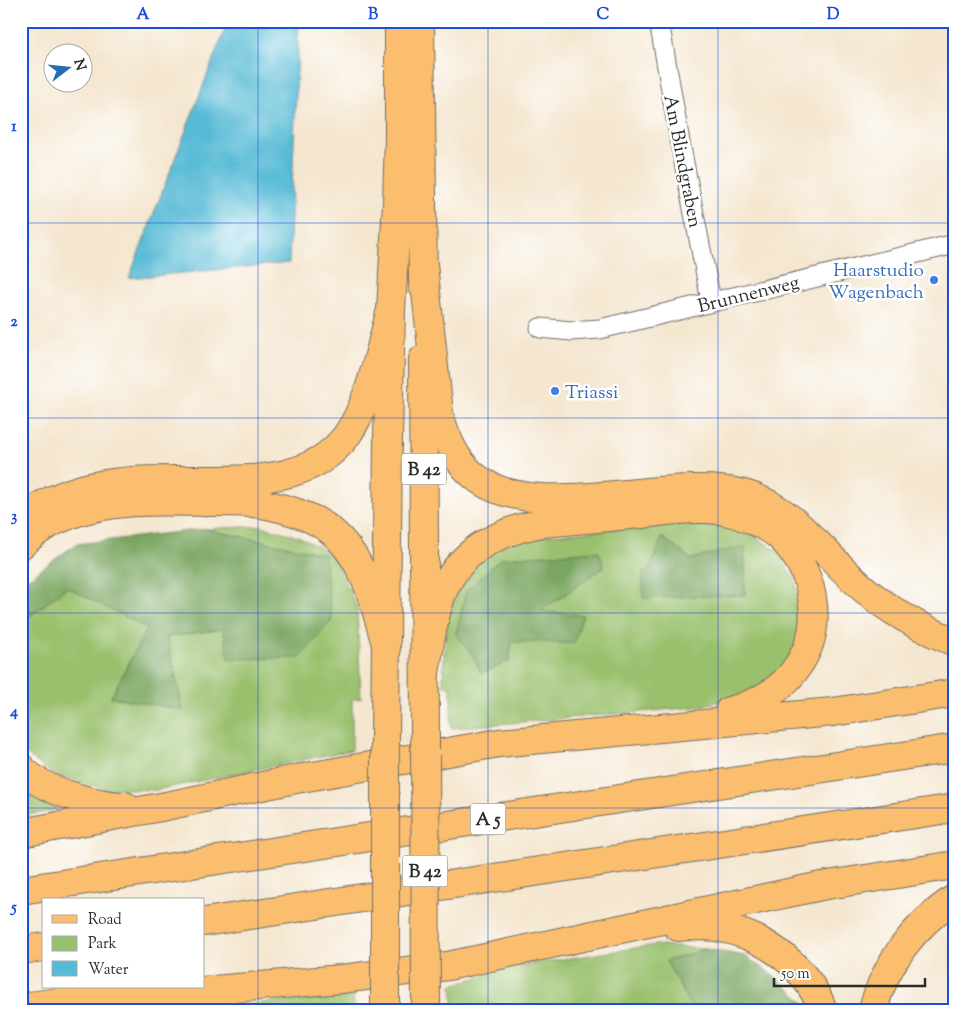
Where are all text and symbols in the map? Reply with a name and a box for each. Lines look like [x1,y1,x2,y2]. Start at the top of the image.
text: A [137,4,150,27]
text: B [368,4,378,27]
text: C [597,4,610,27]
text: D [827,4,840,27]
north arrow [42,42,92,92]
text: N [67,57,90,73]
street label: Am Blindgraben [655,93,708,230]
text: 1 [11,116,17,139]
place label: Haarstudio Wagenbach [828,258,924,307]
street label: Brunnenweg [695,270,802,321]
marker: Haarstudio Wagenbach [928,274,940,286]
text: 2 [10,311,18,334]
place label: Triassi [565,380,618,407]
marker: Triassi [549,385,561,397]
road number: B 42 [402,454,446,484]
text: 3 [11,506,18,529]
text: 4 [9,701,18,724]
road number: A 5 [470,804,506,834]
road number: B 42 [402,856,448,886]
text: 5 [9,897,17,920]
legend [42,898,205,988]
text: Road [88,910,122,931]
text: Park [88,934,117,955]
scale bar [774,956,925,988]
text: Water [88,960,129,981]
text: 50 m [780,964,810,985]

